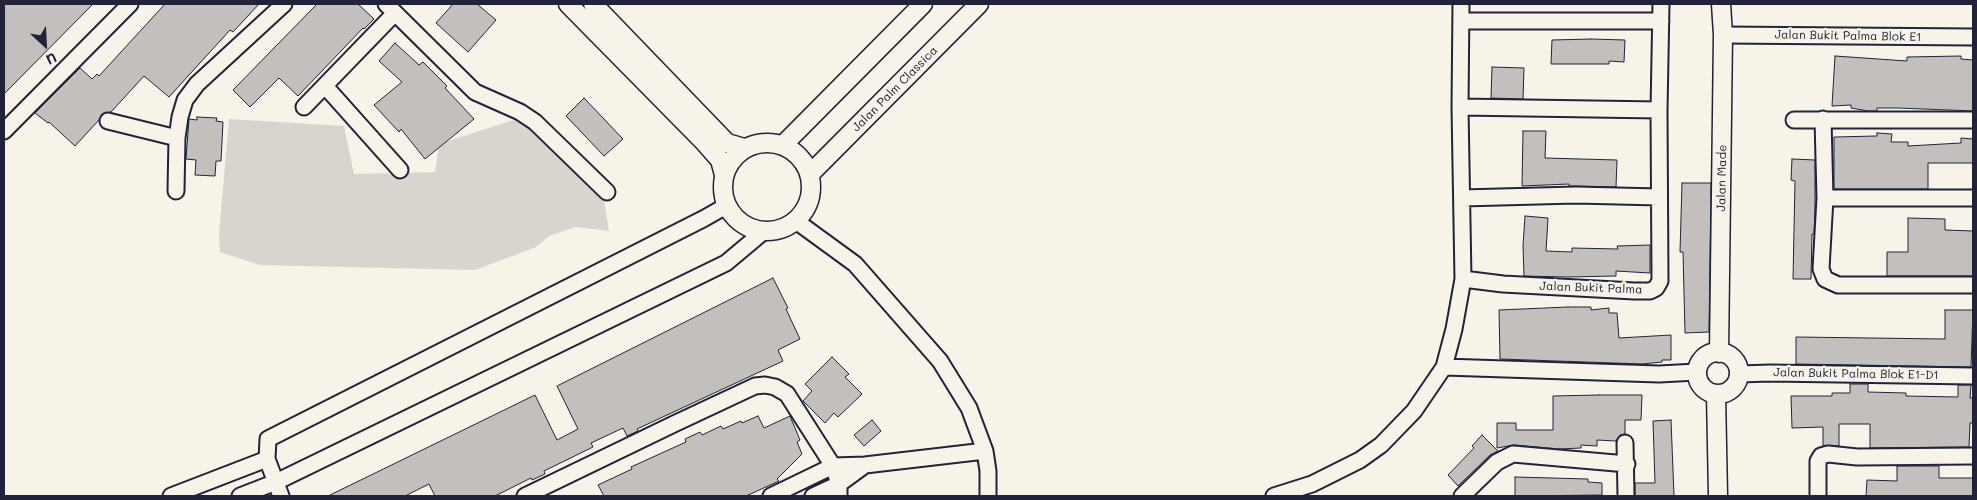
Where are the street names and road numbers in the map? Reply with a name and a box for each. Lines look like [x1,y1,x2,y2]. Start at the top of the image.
street label: Jalan Bukit Palma Blok E1 [1774,28,1922,44]
street label: Jalan Palm Classica [849,43,941,135]
street label: Jalan Made [1714,144,1730,212]
street label: Jalan Bukit Palma [1539,279,1643,297]
street label: Jalan Bukit Palma Blok E1-D1 [1773,365,1939,383]

